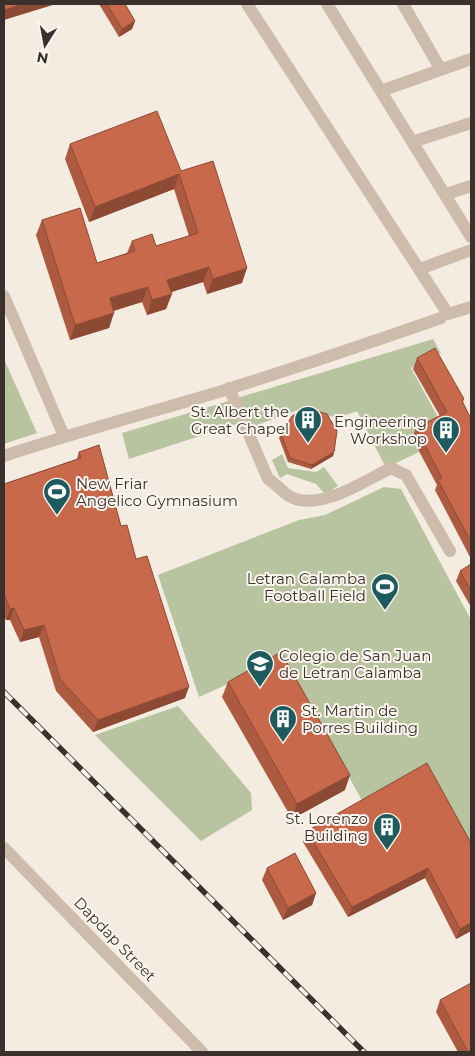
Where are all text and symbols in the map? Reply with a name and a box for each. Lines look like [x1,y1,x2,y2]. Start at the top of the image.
north arrow [20,20,70,70]
text: N [35,48,50,68]
place label: St. Albert the Great Chapel [191,402,289,438]
building icon: St. Albert the Great Chapel [293,405,323,444]
place label: Engineering Workshop [334,412,427,448]
building icon: Engineering Workshop [431,415,461,454]
place label: New Friar Angelico Gymnasium [76,474,238,510]
sports icon: New Friar Angelico Gymnasium [42,477,72,516]
place label: Letran Calamba Football Field [247,569,366,605]
sports icon: Letran Calamba Football Field [370,572,400,611]
place label: Colegio de San Juan de Letran Calamba [279,646,431,682]
school or university icon: Colegio de San Juan de Letran Calamba [245,649,275,688]
place label: St. Martin de Porres Building [302,701,418,737]
building icon: St. Martin de Porres Building [268,704,298,743]
place label: St. Lorenzo Building [285,809,368,845]
building icon: St. Lorenzo Building [372,812,402,851]
street label: Dapdap Street [70,893,160,985]

